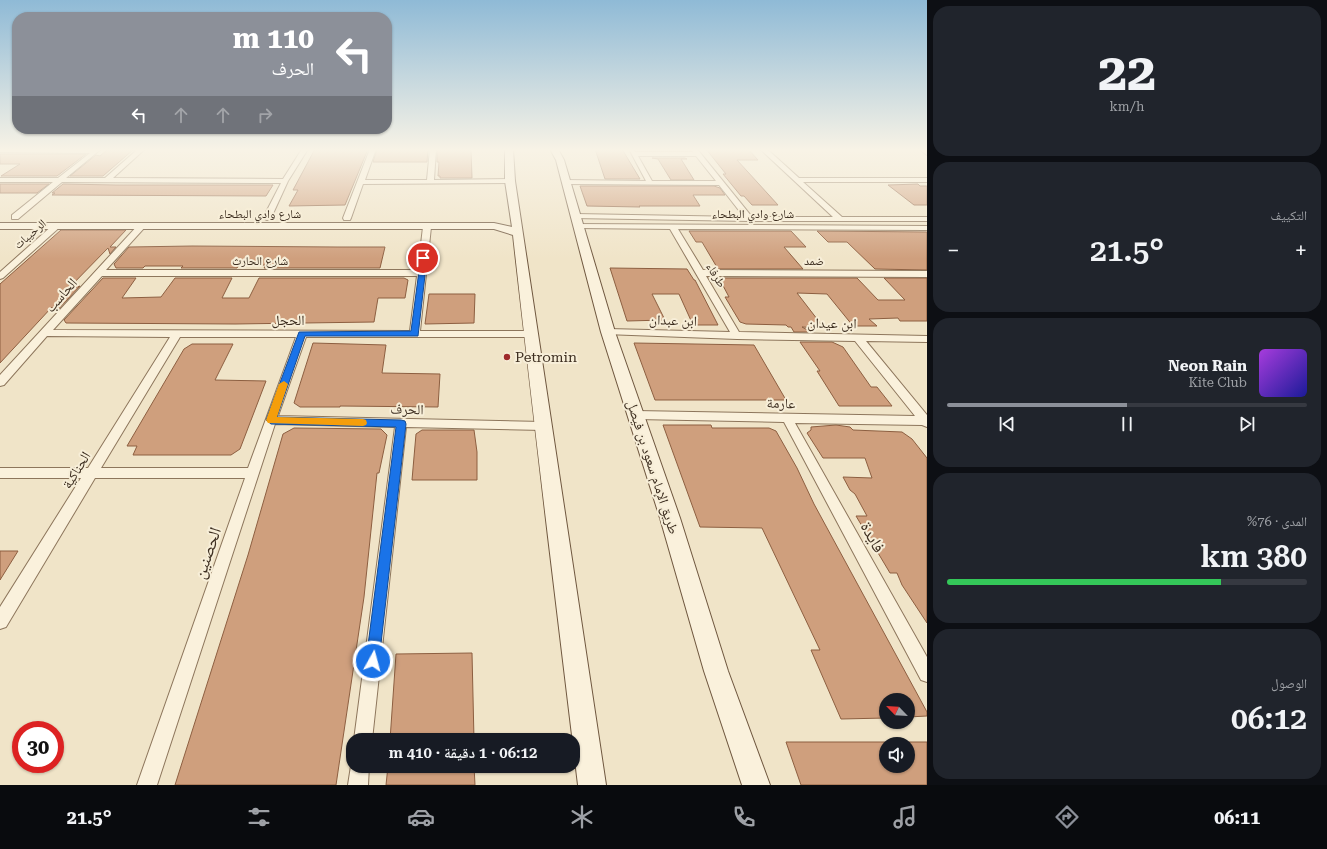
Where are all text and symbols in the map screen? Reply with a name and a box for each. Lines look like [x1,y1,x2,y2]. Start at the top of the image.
text: 110 m [233,22,314,55]
icon: left [328,28,380,80]
text: 22 [1098,42,1156,103]
text: الحرف [271,58,314,79]
text: km/h [1110,99,1144,114]
icon: left [128,104,150,126]
icon: ahead [170,104,192,126]
icon: ahead [212,104,234,126]
icon: right [254,104,276,126]
street label: شارع وادي البطحاء [219,207,301,224]
street label: شارع وادي البطحاء [712,207,794,224]
text: التكييف [1271,208,1307,223]
street label: الرحيبات [11,216,49,252]
text: 21.5° [1090,233,1164,268]
text: − [947,238,959,263]
text: + [1295,238,1307,263]
pin [406,241,440,275]
icon: arrive [412,247,434,269]
street label: شارع الحارث [232,254,288,269]
street label: ضمد [804,254,824,268]
street label: طرفاء [703,260,729,290]
street label: الحاسب [42,275,80,316]
street label: ابن عبدان [649,311,697,330]
street label: الحجل [271,312,305,329]
street label: ابن عيدان [807,315,857,332]
place label: Petromin [515,349,577,365]
marker: Petromin [502,352,512,362]
text: Neon Rain [1168,357,1247,375]
text: Kite Club [1188,375,1247,390]
street label: عارمة [766,395,796,412]
street label: طريق الإمام سعود بن فيصل [622,398,682,537]
street label: الحرف [390,401,424,418]
icon: previous [996,413,1018,435]
icon: pause [1116,413,1138,435]
icon: next [1236,413,1258,435]
street label: الحناكية [59,449,94,492]
text: المدى · 76% [1247,514,1307,529]
street label: فايدة [856,518,890,556]
street label: الحصنين [189,525,226,582]
text: 380 km [1200,539,1307,574]
position arrow [352,640,394,682]
text: الوصول [1271,676,1307,691]
north arrow [879,693,915,729]
map controls [879,693,915,773]
text: 06:12 [1231,701,1307,736]
speed limit sign: 30 [12,721,64,773]
button: sound [879,737,915,773]
text: 06:12 · 1 دقيقة · 410 m [389,744,537,762]
icon: filters [245,803,273,831]
icon: car [407,803,435,831]
icon: climate [568,803,596,831]
icon: phone [730,803,758,831]
icon: music [891,803,919,831]
icon: directions [1053,803,1081,831]
text: 21.5° [67,807,112,828]
text: 06:11 [1214,807,1260,828]

